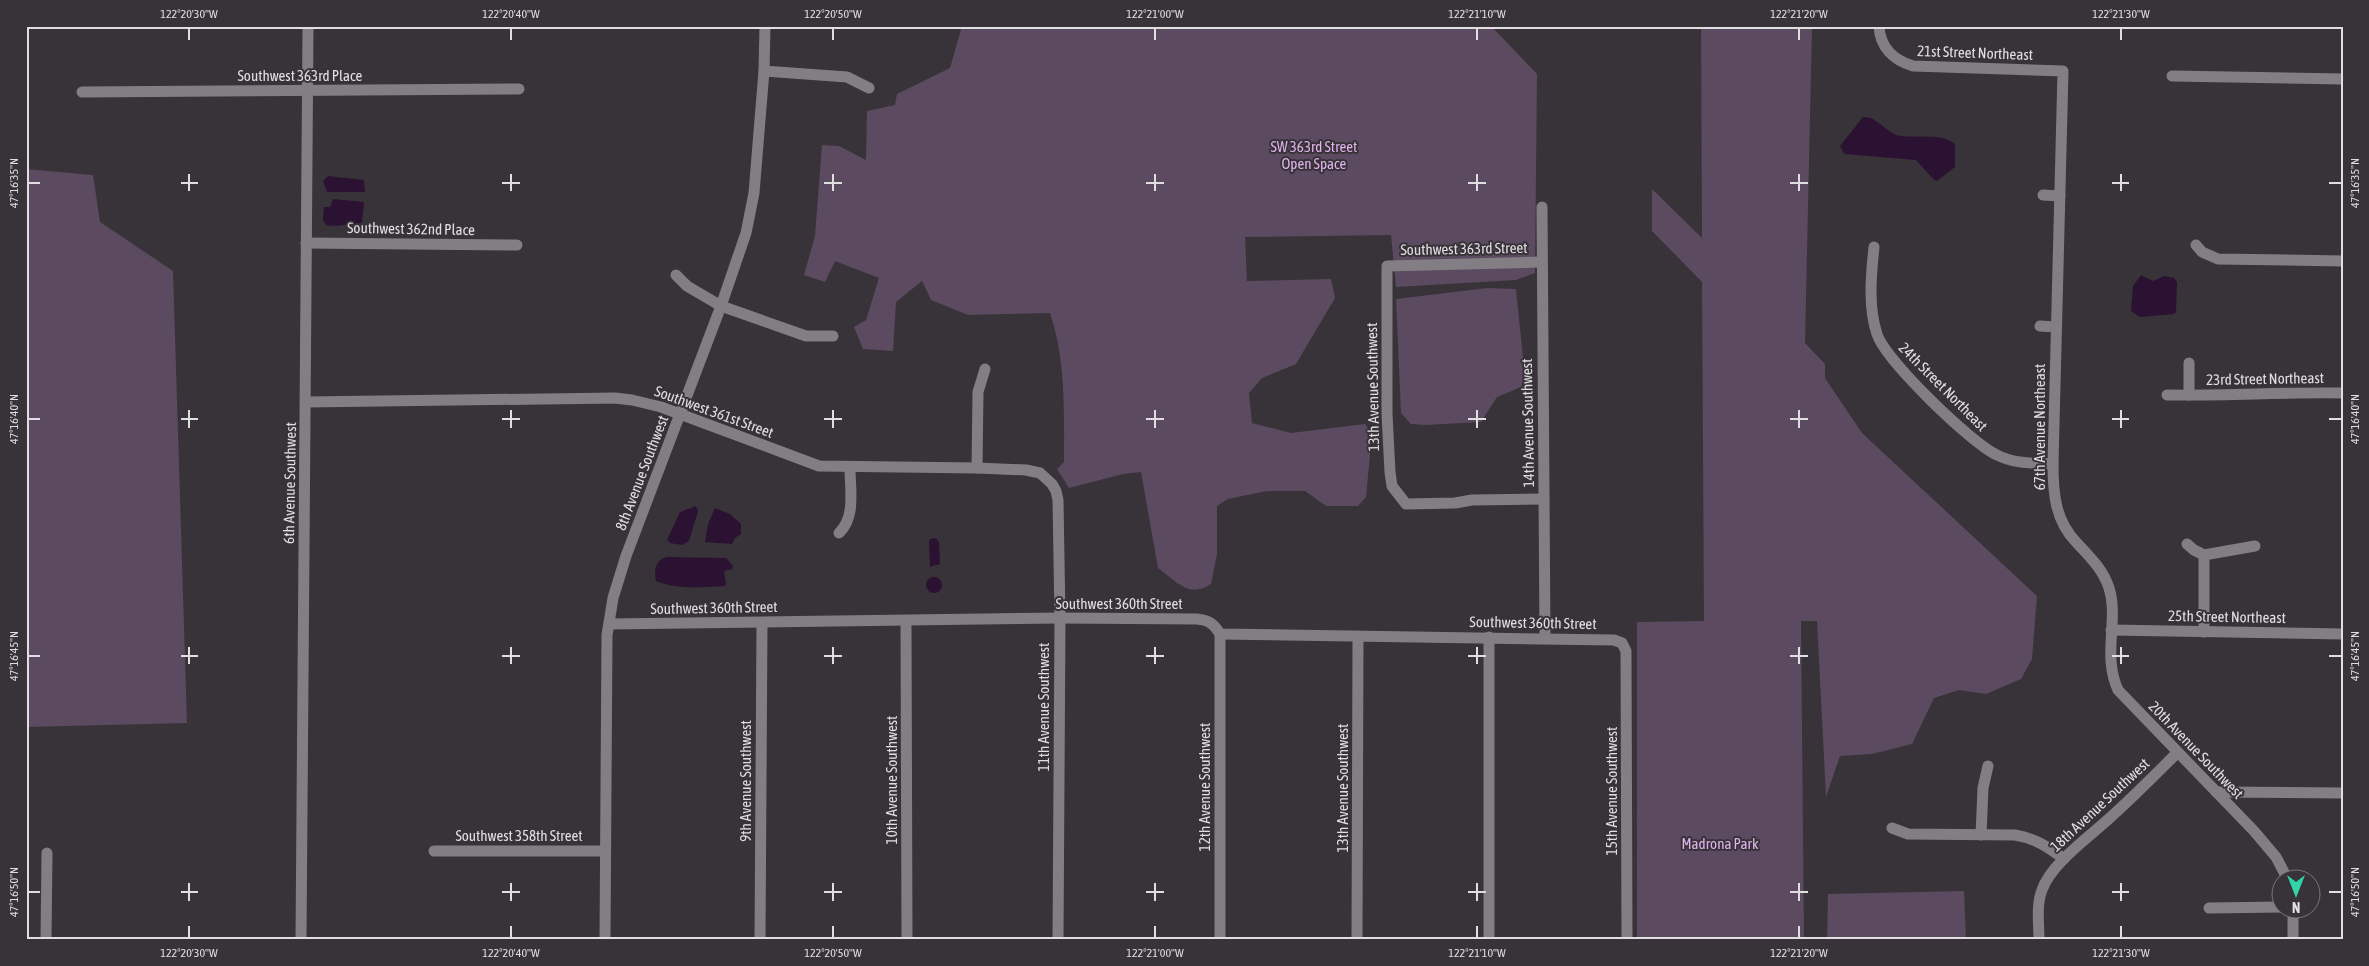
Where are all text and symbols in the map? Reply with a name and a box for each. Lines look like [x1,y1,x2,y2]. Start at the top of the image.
text: 122°20'30"W [160,7,218,21]
text: 122°20'40"W [482,7,540,21]
text: 122°20'50"W [804,7,862,21]
text: 122°21'00"W [1126,7,1184,21]
text: 122°21'10"W [1448,7,1506,21]
text: 122°21'20"W [1770,7,1828,21]
text: 122°21'30"W [2092,7,2150,21]
street label: 21st Street Northeast [1917,42,2033,63]
street label: Southwest 363rd Place [238,67,363,84]
park label: SW 363rd Street Open Space [1271,138,1357,172]
text: 47°16'35"N [7,158,21,208]
text: 47°16'35"N [2348,158,2362,208]
street label: Southwest 362nd Place [347,219,475,238]
street label: Southwest 363rd Street [1400,239,1528,258]
street label: 13th Avenue Southwest [1363,322,1382,452]
street label: 24th Street Northeast [1896,339,1991,434]
street label: 14th Avenue Southwest [1518,358,1537,488]
street label: 67th Avenue Northeast [2031,364,2048,490]
street label: 23rd Street Northeast [2206,369,2324,388]
street label: Southwest 361st Street [652,382,776,441]
text: 47°16'40"N [7,394,21,444]
text: 47°16'40"N [2348,394,2362,444]
street label: 8th Avenue Southwest [612,413,671,533]
street label: 6th Avenue Southwest [280,422,299,544]
street label: Southwest 360th Street [1055,595,1183,612]
street label: Southwest 360th Street [650,598,778,617]
street label: 25th Street Northeast [2168,607,2286,626]
street label: Southwest 360th Street [1469,613,1597,632]
text: 47°16'45"N [7,631,21,681]
text: 47°16'45"N [2348,631,2362,681]
street label: 11th Avenue Southwest [1035,643,1052,771]
street label: 20th Avenue Southwest [2146,697,2247,802]
street label: 10th Avenue Southwest [883,716,900,844]
street label: 9th Avenue Southwest [737,720,754,842]
street label: 12th Avenue Southwest [1196,723,1213,851]
street label: 13th Avenue Southwest [1334,724,1351,852]
street label: 15th Avenue Southwest [1603,727,1620,855]
street label: 18th Avenue Southwest [2047,755,2153,855]
street label: Southwest 358th Street [455,827,583,844]
park label: Madrona Park [1682,835,1759,852]
text: 47°16'50"N [7,867,21,917]
text: 47°16'50"N [2348,867,2362,917]
north arrow [2272,868,2322,918]
text: N [2292,899,2300,915]
text: 122°20'30"W [160,946,218,960]
text: 122°20'40"W [482,946,540,960]
text: 122°20'50"W [804,946,862,960]
text: 122°21'00"W [1126,946,1184,960]
text: 122°21'10"W [1448,946,1506,960]
text: 122°21'20"W [1770,946,1828,960]
text: 122°21'30"W [2092,946,2150,960]

